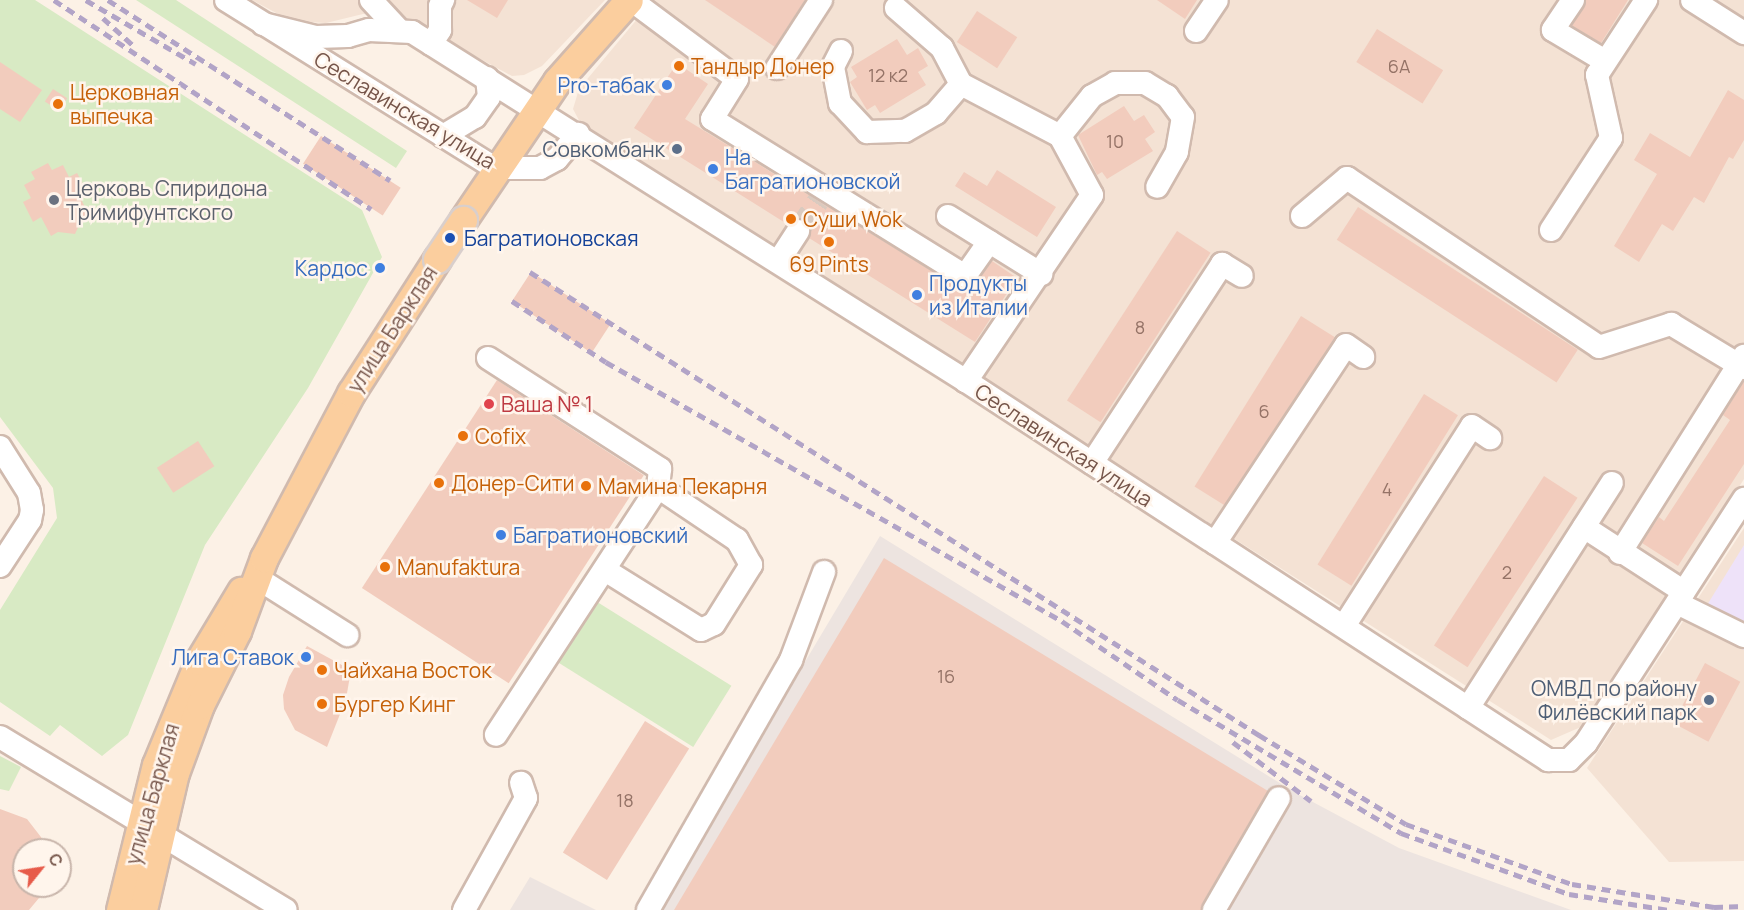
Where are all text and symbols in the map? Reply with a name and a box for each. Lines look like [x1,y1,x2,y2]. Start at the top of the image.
street label: Сеславинская улица [310,46,500,174]
place label: Тандыр Донер [691,53,834,79]
house number: 6А [1388,55,1410,77]
marker: Тандыр Донер [672,59,686,73]
house number: 12 к2 [868,64,908,86]
place label: Pro-табак [558,72,655,98]
marker: Pro-табак [660,78,674,92]
place label: Церковная выпечка [70,79,179,129]
marker: Церковная выпечка [51,97,65,111]
house number: 10 [1106,130,1124,152]
place label: Совкомбанк [542,136,665,162]
marker: Совкомбанк [670,142,684,156]
place label: На Багратионовской [725,144,900,194]
marker: На Багратионовской [706,162,720,176]
place label: Церковь Спиридона Тримифунтского [66,175,267,225]
marker: Церковь Спиридона Тримифунтского [47,193,61,207]
place label: Суши Wok [803,206,902,232]
marker: Суши Wok [784,212,798,226]
place label: Багратионовская [464,225,639,251]
marker: Багратионовская [441,229,459,247]
marker: 69 Pints [822,235,836,249]
place label: 69 Pints [789,251,869,277]
place label: Кардос [295,255,368,281]
street label: улица Барклая [342,261,442,397]
marker: Кардос [373,261,387,275]
place label: Продукты из Италии [929,270,1028,320]
marker: Продукты из Италии [910,288,924,302]
house number: 8 [1135,316,1145,338]
street label: Сеславинская улица [970,378,1158,512]
place label: Ваша № 1 [501,391,593,417]
marker: Ваша № 1 [482,397,496,411]
house number: 6 [1258,400,1270,422]
place label: Cofix [475,423,526,449]
marker: Cofix [456,429,470,443]
place label: Донер-Сити [451,470,574,496]
place label: Мамина Пекарня [598,473,767,499]
marker: Донер-Сити [432,476,446,490]
house number: 4 [1382,478,1392,500]
marker: Мамина Пекарня [579,479,593,493]
place label: Багратионовский [513,522,688,548]
marker: Багратионовский [494,528,508,542]
place label: Manufaktura [397,554,520,580]
marker: Manufaktura [378,560,392,574]
house number: 2 [1502,561,1512,583]
place label: Лига Ставок [171,644,294,670]
marker: Лига Ставок [299,650,313,664]
place label: Чайхана Восток [334,657,492,683]
marker: Чайхана Восток [315,663,329,677]
house number: 16 [937,665,955,687]
place label: ОМВД по району Филёвский парк [1531,675,1697,725]
place label: Бургер Кинг [334,691,455,717]
marker: ОМВД по району Филёвский парк [1702,693,1716,707]
marker: Бургер Кинг [315,697,329,711]
street label: улица Барклая [120,720,184,868]
house number: 18 [616,789,634,811]
north arrow [12,838,72,898]
text: С [43,849,68,871]

